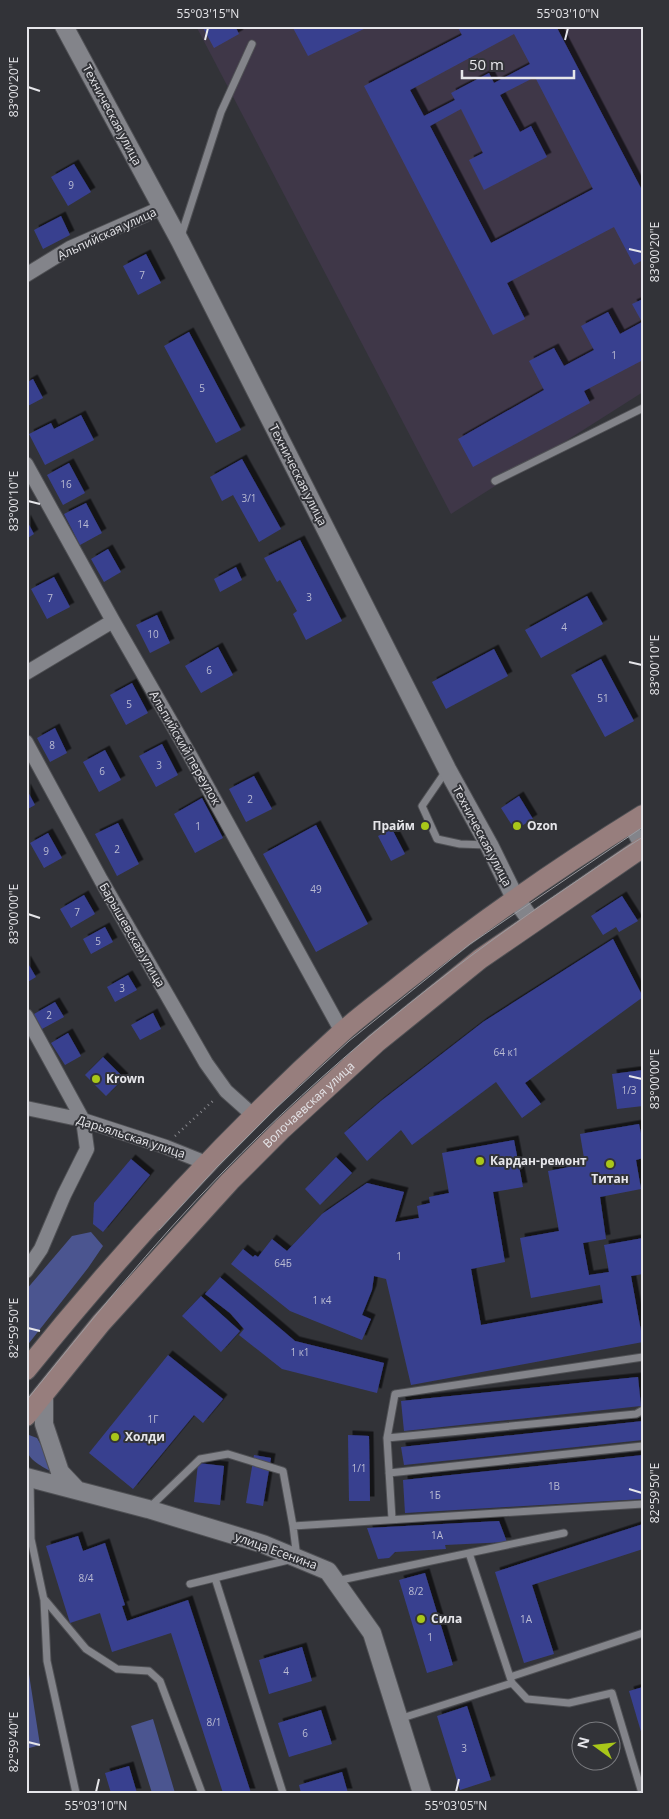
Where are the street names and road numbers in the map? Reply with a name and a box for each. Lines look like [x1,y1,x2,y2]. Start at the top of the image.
street label: Техническая улица [79,61,146,168]
street label: Альпийская улица [55,203,159,264]
street label: Техническая улица [265,421,331,529]
street label: Альпийский переулок [146,688,225,809]
street label: Техническая улица [449,782,516,889]
street label: Барышевская улица [96,879,169,990]
street label: Волочаевская улица [259,1058,358,1151]
street label: Дарьяльская улица [75,1111,187,1162]
street label: улица Есенина [233,1528,320,1573]

